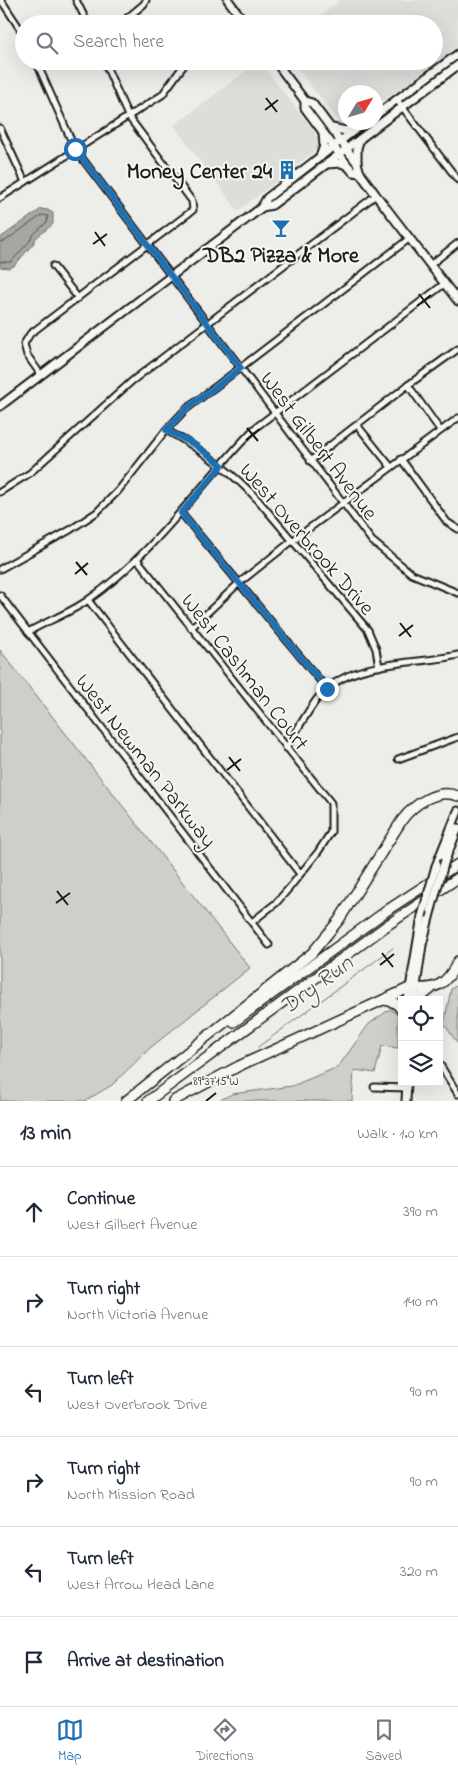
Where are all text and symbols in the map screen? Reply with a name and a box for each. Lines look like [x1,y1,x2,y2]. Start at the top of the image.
search box [15,15,443,70]
icon: search [33,29,61,57]
text: Search here [73,29,164,56]
north arrow [338,85,383,130]
route start [64,138,87,161]
place label: Money Center 24 [126,157,273,190]
building icon: Money Center 24 [276,159,298,181]
bar icon: DB2 Pizza & More [270,217,292,239]
place label: DB2 Pizza & More [202,241,360,273]
street label: West Gilbert Avenue [251,366,384,528]
street label: West Overbrook Drive [230,457,381,623]
street label: West Cashman Court [172,587,316,759]
street label: West Newman Parkway [65,668,223,857]
route end [316,678,339,701]
water label: Dry Run [274,947,362,1025]
map controls [398,996,443,1086]
button: locate [398,996,443,1041]
button: layers [398,1041,443,1086]
text: 89°37'15"W [193,1073,239,1091]
text: 13 min [20,1119,71,1149]
text: Walk · 1.0 km [357,1122,438,1146]
text: Continue [67,1186,135,1213]
icon: ahead [20,1198,48,1226]
text: 390 m [403,1200,438,1224]
text: West Gilbert Avenue [67,1213,197,1237]
text: Turn right [67,1276,140,1303]
icon: right [20,1288,48,1316]
text: 140 m [403,1290,438,1314]
text: North Victoria Avenue [67,1303,208,1327]
text: Turn left [67,1366,134,1393]
icon: left [20,1378,48,1406]
text: 90 m [410,1380,438,1404]
text: West Overbrook Drive [67,1393,207,1417]
text: Turn right [67,1456,140,1483]
icon: right [20,1468,48,1496]
text: 90 m [410,1470,438,1494]
text: North Mission Road [67,1483,195,1507]
text: Turn left [67,1546,134,1573]
icon: left [20,1558,48,1586]
text: 320 m [400,1560,438,1584]
text: West Arrow Head Lane [67,1573,214,1597]
icon: arrive [20,1648,48,1676]
text: Arrive at destination [67,1648,224,1675]
tab: Map [56,1716,84,1767]
tab: Directions [196,1716,254,1767]
tab: Saved [366,1716,402,1767]

